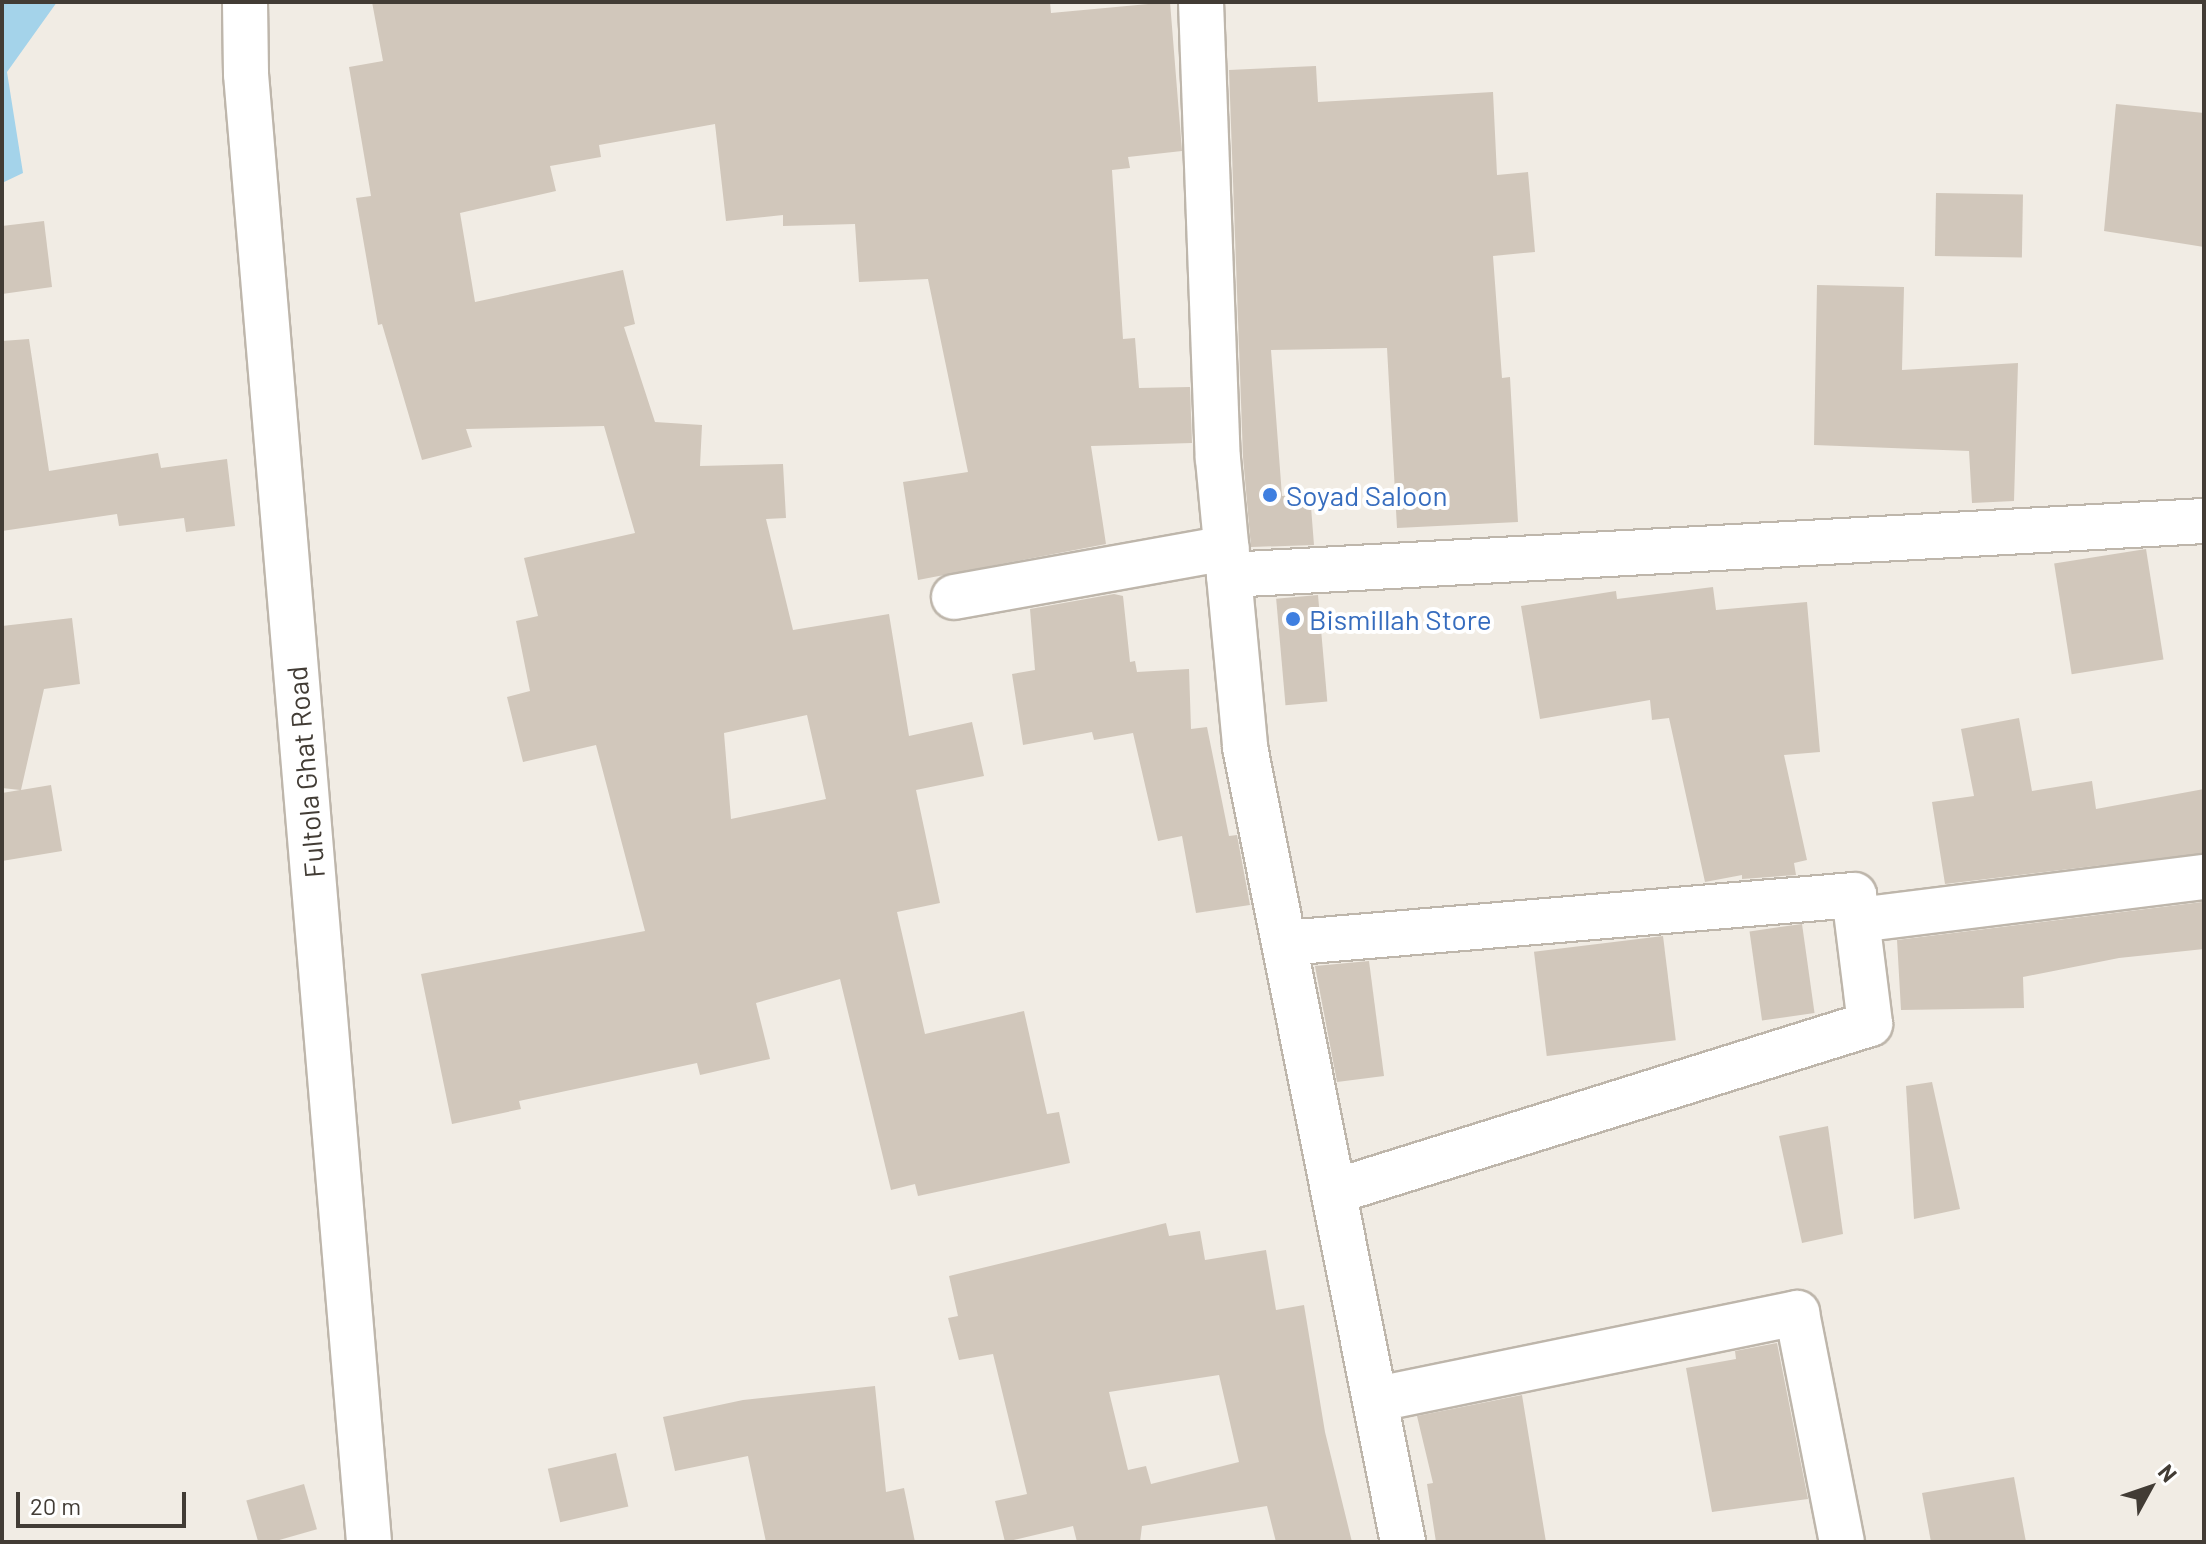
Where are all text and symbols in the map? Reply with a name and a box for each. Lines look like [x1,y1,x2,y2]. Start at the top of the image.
place label: Soyad Saloon [1286,478,1448,512]
marker: Soyad Saloon [1261,486,1279,504]
place label: Bismillah Store [1309,602,1492,636]
marker: Bismillah Store [1284,610,1302,628]
street label: Fultola Ghat Road [279,665,331,879]
north arrow [2110,1448,2190,1528]
text: N [2154,1459,2183,1487]
scale bar [20,1476,190,1526]
text: 20 m [30,1491,81,1520]

